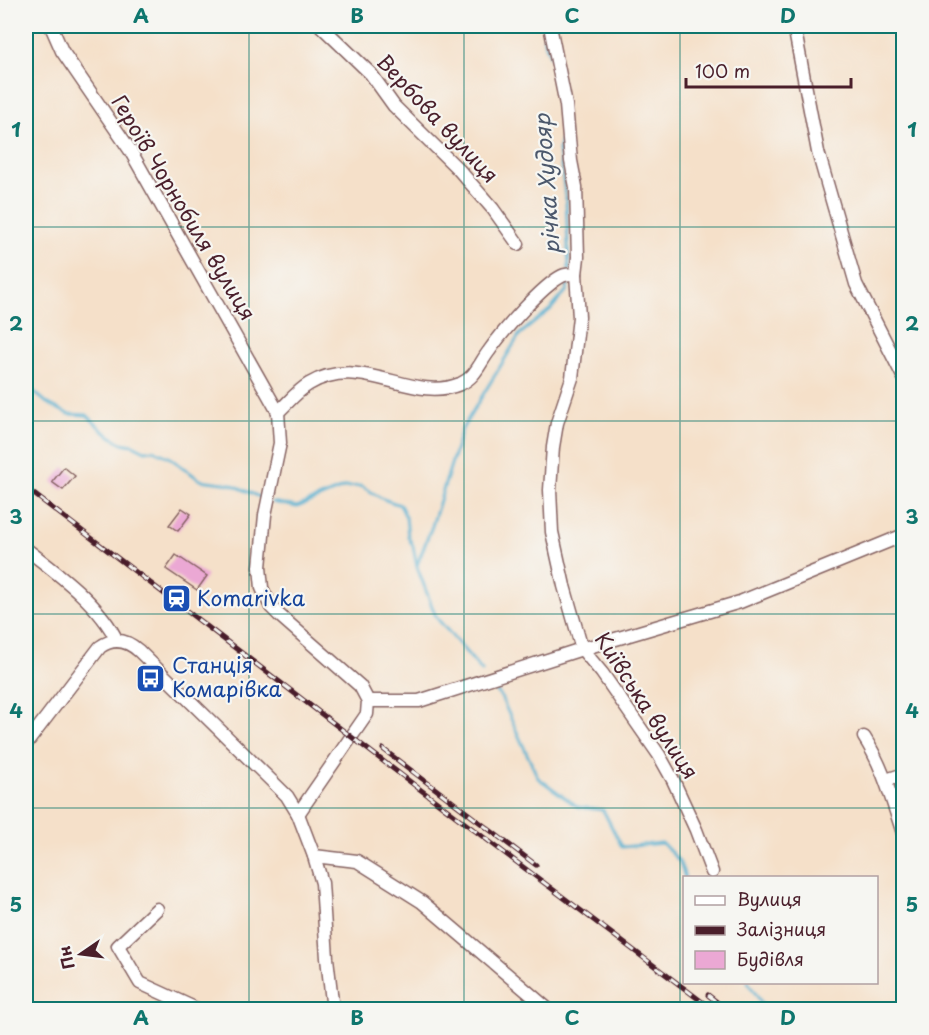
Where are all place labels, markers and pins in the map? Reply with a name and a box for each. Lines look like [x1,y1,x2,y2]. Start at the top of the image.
place label: Komarivka [197,581,306,613]
station icon: Komarivka [160,583,192,615]
place label: Станція Комарівка [172,648,282,704]
bus stop icon: Станція Комарівка [135,662,167,694]

